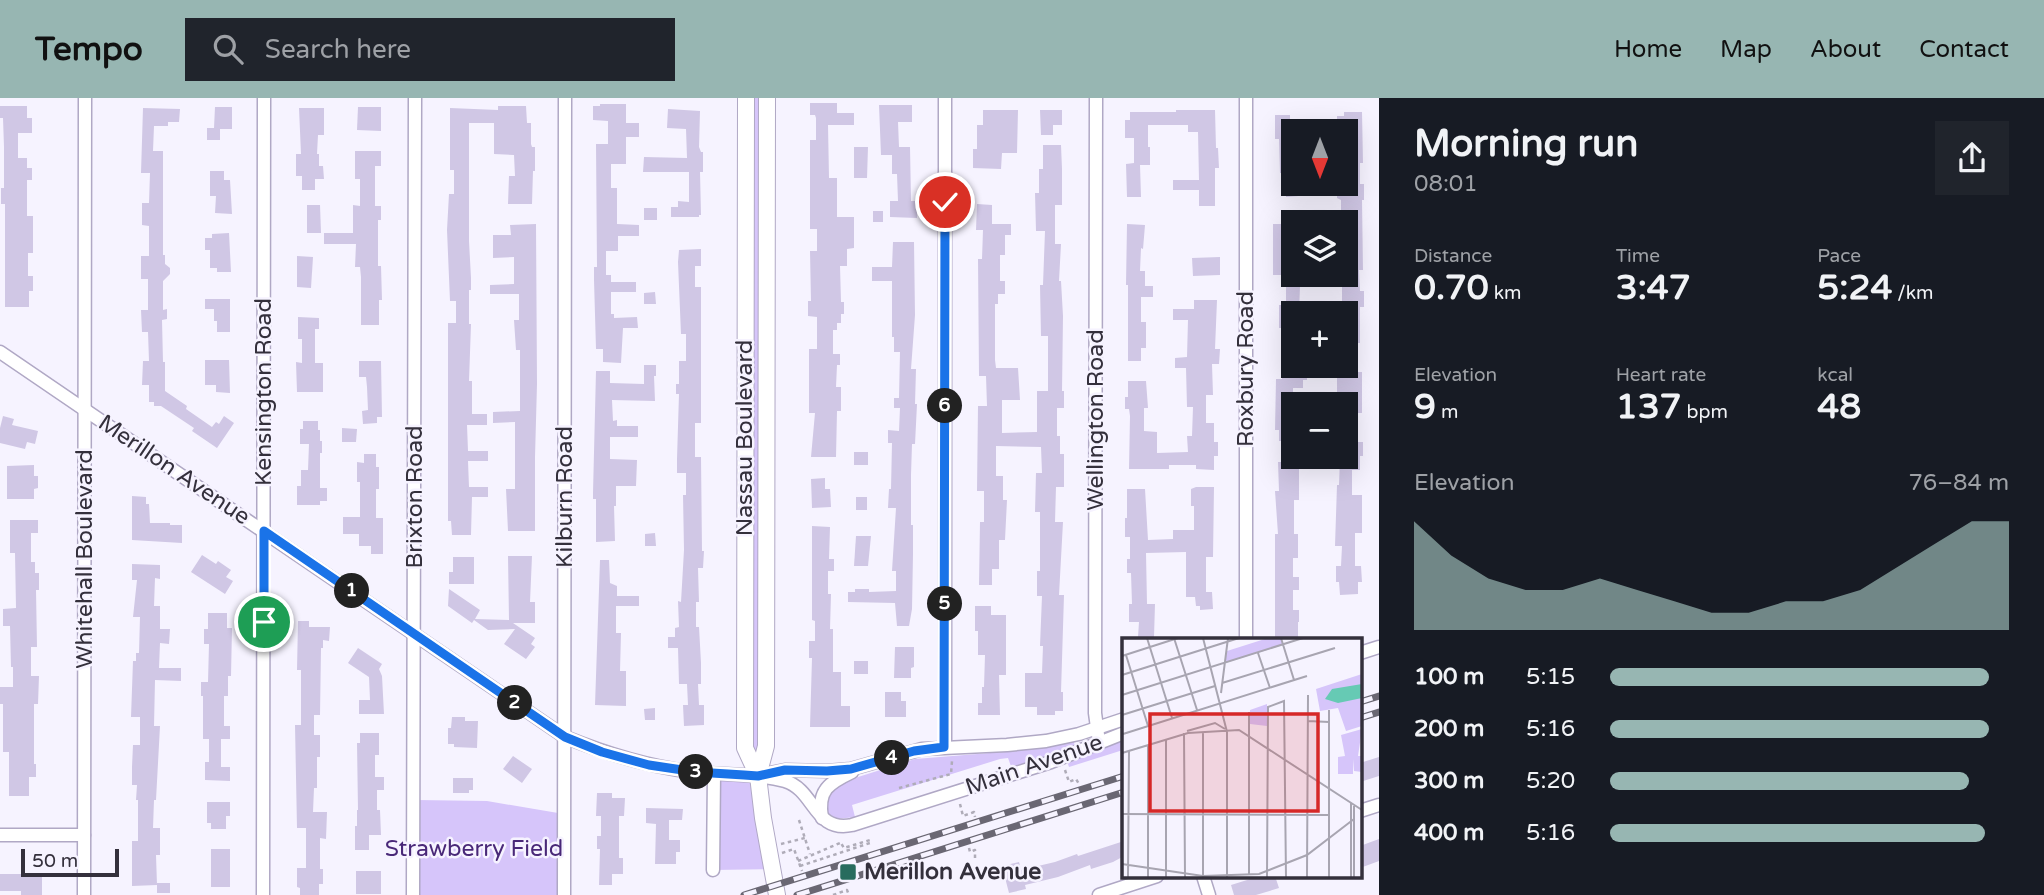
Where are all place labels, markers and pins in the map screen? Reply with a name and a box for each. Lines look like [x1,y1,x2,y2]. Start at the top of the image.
pin [915,172,975,232]
pin: 6 [928,388,962,424]
pin: 1 [334,574,370,608]
pin: 5 [928,587,962,622]
pin [234,592,294,652]
pin: 2 [498,686,532,720]
pin: 4 [874,740,910,776]
pin: 3 [678,754,714,790]
place label: Merillon Avenue [864,858,1041,886]
marker: Merillon Avenue [838,862,858,882]

